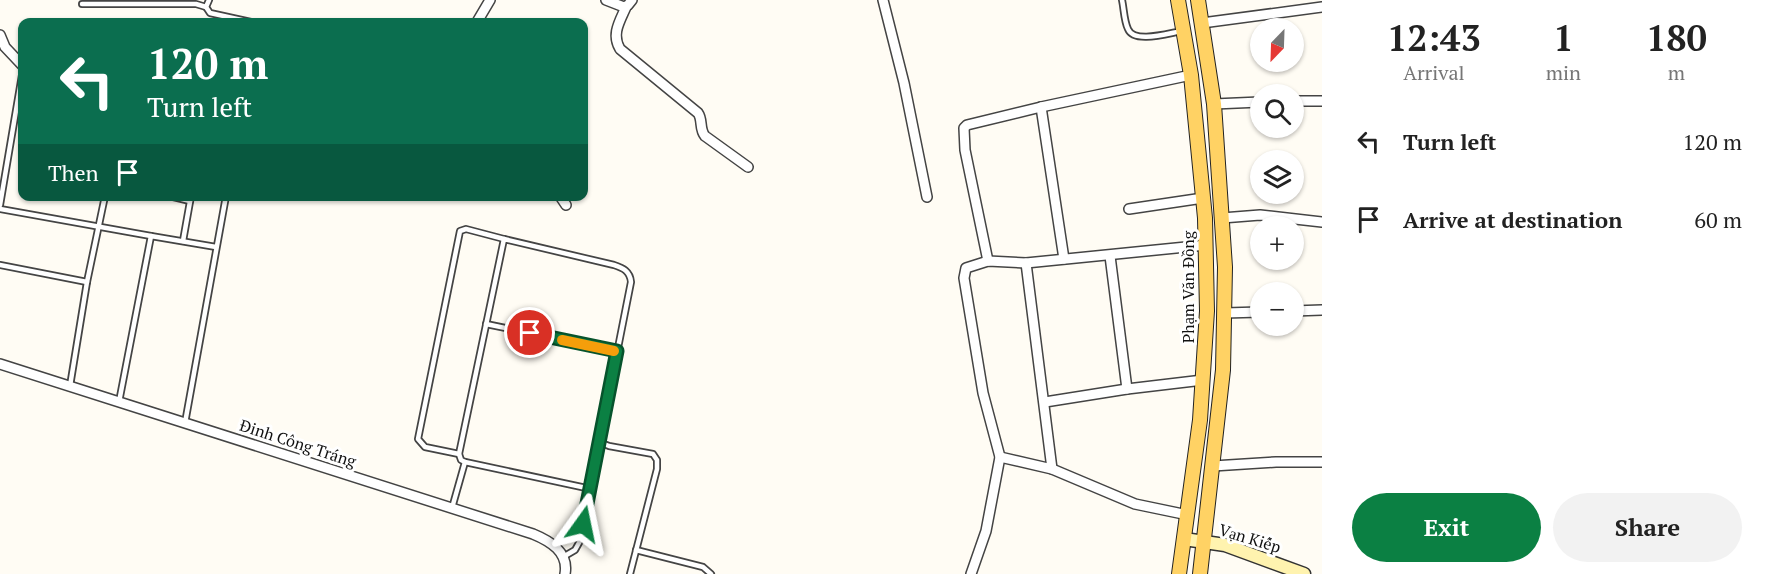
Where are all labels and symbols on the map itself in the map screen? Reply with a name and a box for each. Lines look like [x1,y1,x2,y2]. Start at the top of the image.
north arrow [1250,18,1304,72]
street label: Phạm Văn Đồng [1177,230,1199,343]
pin [504,307,555,358]
street label: Đinh Công Tráng [237,414,360,472]
position arrow [551,492,615,556]
street label: Vạn Kiếp [1216,518,1284,558]

